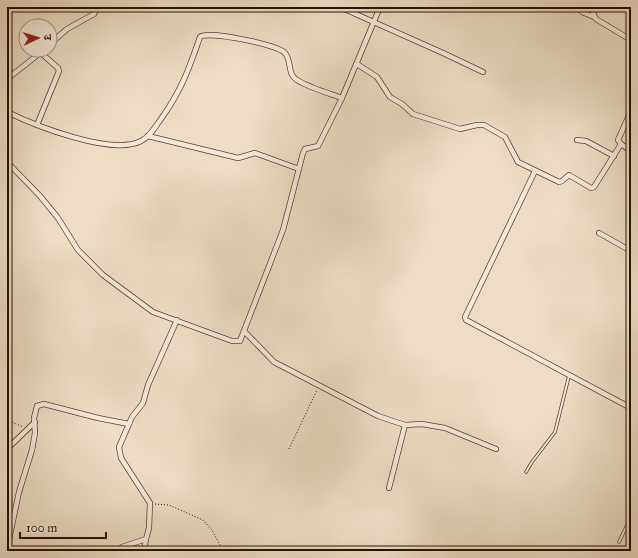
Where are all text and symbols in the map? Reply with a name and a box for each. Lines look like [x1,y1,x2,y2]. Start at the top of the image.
north arrow [18,18,58,58]
text: उ [41,33,54,42]
scale bar [20,514,106,540]
text: 100 m [26,521,57,535]

